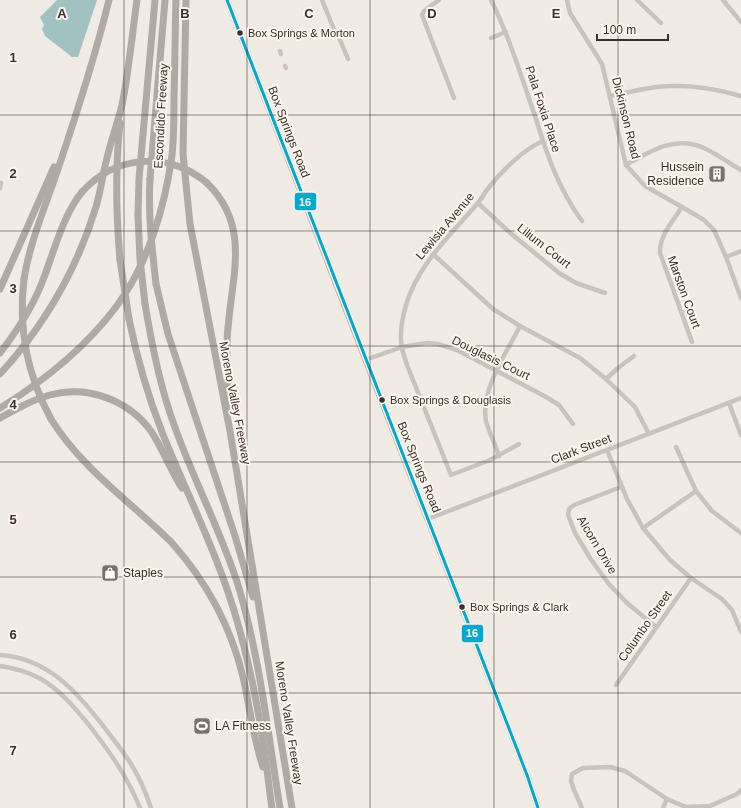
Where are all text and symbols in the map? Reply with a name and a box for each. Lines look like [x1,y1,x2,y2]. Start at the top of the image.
text: A [57,6,67,21]
text: B [180,6,190,21]
text: C [304,6,314,21]
text: D [427,6,437,21]
text: E [552,6,561,21]
scale bar [597,16,668,42]
text: 100 m [603,23,636,37]
place label: Box Springs & Morton [248,27,355,39]
marker: Box Springs & Morton [235,28,245,38]
text: 1 [9,50,17,65]
street label: Escondido Freeway [151,63,171,169]
street label: Pala Foxia Place [522,64,564,154]
street label: Dickinson Road [609,76,643,160]
street label: Box Springs Road [265,84,313,180]
place label: Hussein Residence [647,160,704,188]
building icon: Hussein Residence [707,164,727,184]
text: 2 [9,166,17,181]
street label: Lewisia Avenue [413,189,477,262]
line badge: 16 [294,192,317,211]
text: 16 [299,196,311,208]
street label: Lilium Court [514,221,574,272]
street label: Marston Court [664,254,704,331]
text: 3 [9,281,17,296]
street label: Douglasis Court [450,333,533,383]
street label: Moreno Valley Freeway [216,340,254,466]
place label: Box Springs & Douglasis [390,394,512,406]
marker: Box Springs & Douglasis [377,395,387,405]
text: 4 [9,397,17,412]
street label: Box Springs Road [394,420,444,514]
street label: Clark Street [549,431,614,467]
text: 5 [9,512,17,527]
street label: Alcorn Drive [574,513,620,577]
shop icon: Staples [100,563,120,583]
place label: Staples [123,566,163,580]
street label: Columbo Street [615,587,675,664]
place label: Box Springs & Clark [470,601,569,613]
marker: Box Springs & Clark [457,602,467,612]
line badge: 16 [461,624,484,643]
text: 6 [9,627,17,642]
text: 16 [466,627,478,639]
street label: Moreno Valley Freeway [272,660,306,786]
sports icon: LA Fitness [192,716,212,736]
place label: LA Fitness [215,719,271,733]
text: 7 [9,743,17,758]

